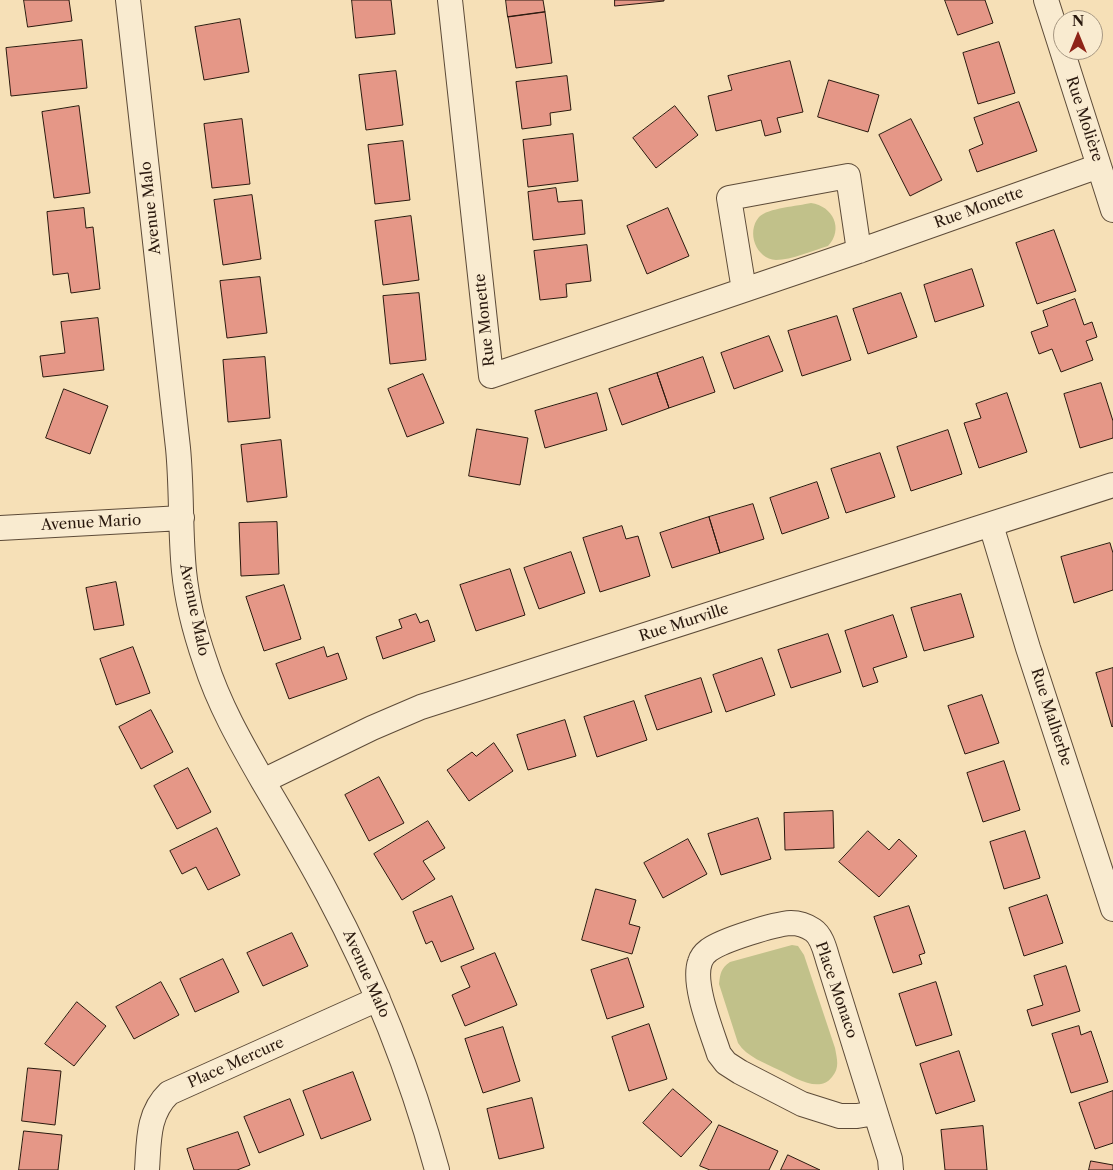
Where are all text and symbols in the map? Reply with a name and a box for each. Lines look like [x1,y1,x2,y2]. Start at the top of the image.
north arrow [1053,10,1103,60]
text: N [1072,12,1084,30]
street label: Rue Molière [1062,74,1106,164]
street label: Avenue Malo [137,160,165,256]
street label: Rue Monette [932,184,1026,232]
street label: Rue Monette [471,273,499,367]
street label: Avenue Mario [40,511,142,535]
street label: Avenue Malo [175,562,213,658]
street label: Rue Murville [637,600,731,646]
street label: Rue Malherbe [1027,666,1075,768]
street label: Avenue Malo [339,927,393,1021]
street label: Place Monaco [811,939,861,1041]
street label: Place Mercure [185,1034,287,1092]

